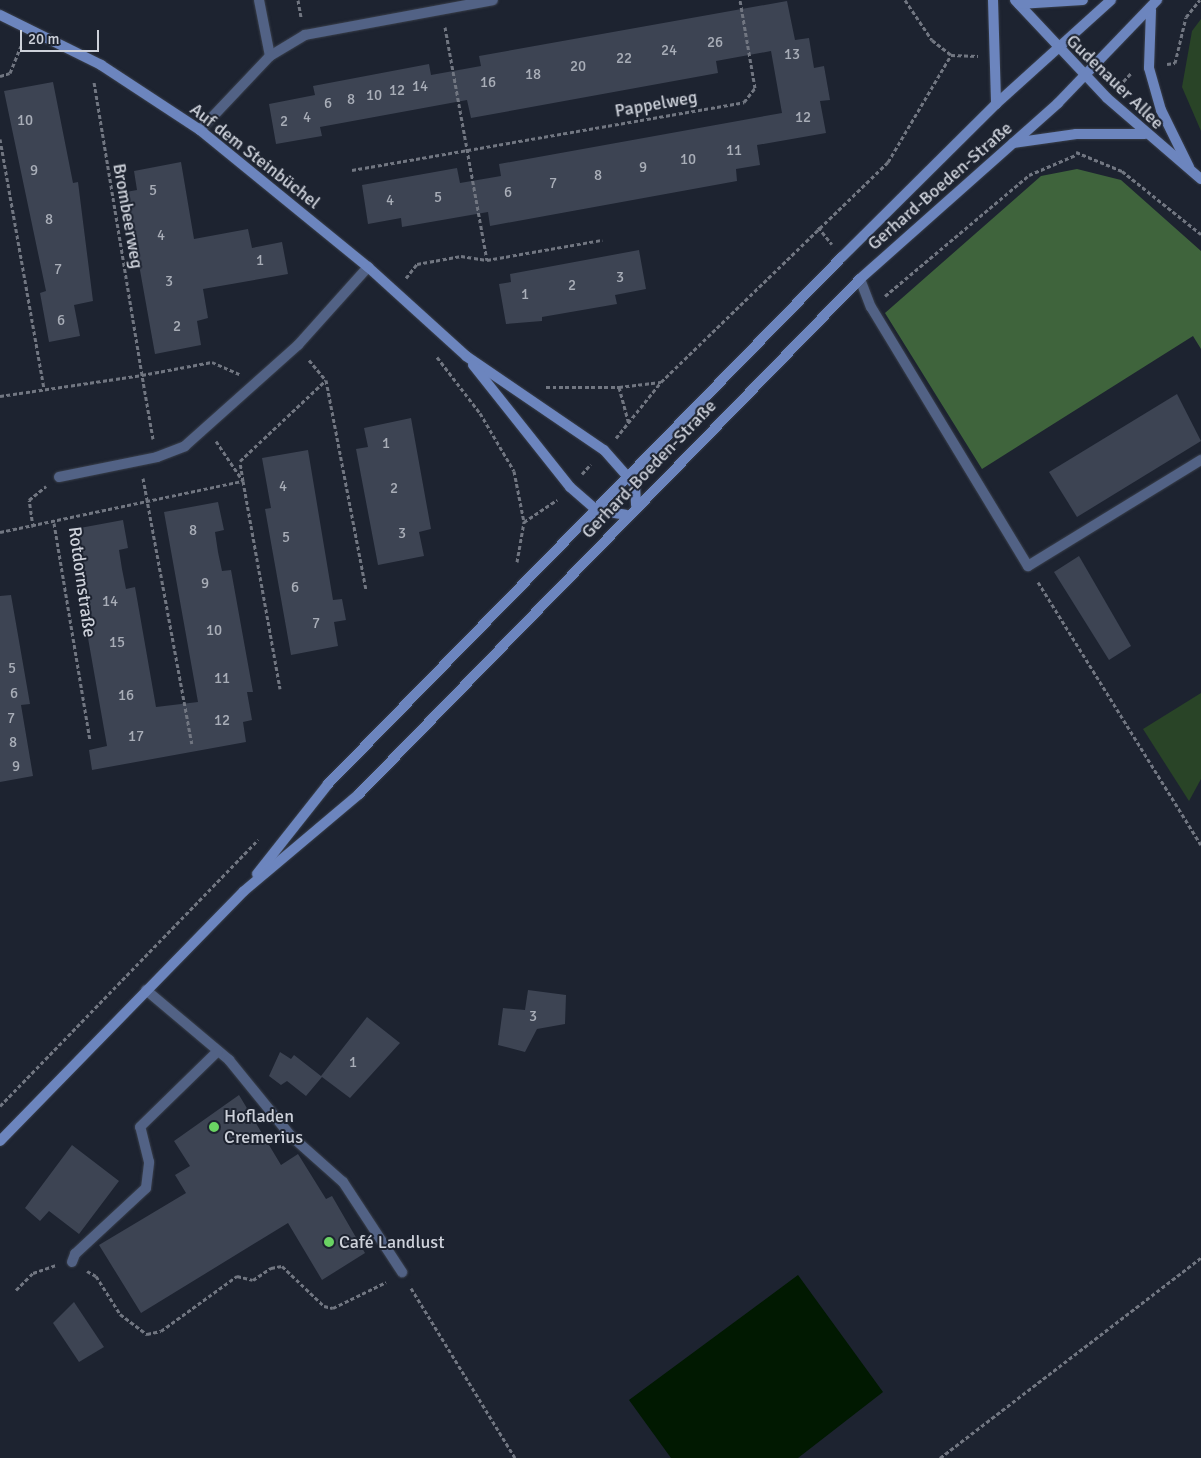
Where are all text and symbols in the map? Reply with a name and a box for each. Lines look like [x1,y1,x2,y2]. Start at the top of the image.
scale bar [22,20,101,52]
text: 20 m [28,30,59,48]
street label: Gudenauer Allee [1062,30,1168,134]
house number: 26 [707,34,723,52]
house number: 24 [661,42,677,60]
house number: 13 [784,46,800,64]
house number: 22 [616,50,632,68]
house number: 20 [570,58,586,76]
house number: 18 [525,66,541,84]
house number: 16 [480,74,496,92]
house number: 14 [412,78,428,96]
house number: 12 [389,82,405,100]
street label: Pappelweg [613,86,699,122]
house number: 10 [366,87,382,105]
house number: 8 [347,91,355,109]
house number: 6 [324,95,332,113]
street label: Auf dem Steinbüchel [186,98,324,214]
house number: 4 [303,109,311,127]
house number: 12 [795,109,811,127]
house number: 10 [17,112,33,130]
house number: 2 [280,113,288,131]
street label: Gerhard-Boeden-Straße [863,117,1017,255]
house number: 11 [726,142,742,160]
house number: 10 [680,151,696,169]
house number: 9 [639,159,647,177]
house number: 9 [30,162,38,180]
street label: Brombeerweg [108,162,148,270]
house number: 8 [594,167,602,185]
house number: 7 [549,175,557,193]
house number: 5 [149,182,157,200]
house number: 6 [504,184,512,202]
house number: 5 [434,189,442,207]
house number: 4 [386,192,394,210]
house number: 8 [45,211,53,229]
house number: 4 [157,227,165,245]
house number: 1 [256,252,264,270]
house number: 7 [54,261,62,279]
house number: 3 [616,269,624,287]
house number: 3 [165,273,173,291]
house number: 2 [568,277,576,295]
house number: 1 [521,286,529,304]
house number: 6 [57,312,65,330]
house number: 2 [173,318,181,336]
street label: Gerhard-Boeden-Straße [577,395,721,543]
house number: 1 [382,435,390,453]
house number: 4 [279,478,287,496]
house number: 2 [390,480,398,498]
house number: 8 [189,522,197,540]
street label: Rotdornstraße [64,525,100,639]
house number: 3 [398,525,406,543]
house number: 5 [282,529,290,547]
house number: 9 [201,575,209,593]
house number: 6 [291,579,299,597]
house number: 14 [102,593,118,611]
house number: 7 [312,615,320,633]
house number: 10 [206,622,222,640]
house number: 15 [109,634,125,652]
house number: 5 [8,660,16,678]
house number: 11 [214,670,230,688]
house number: 6 [10,685,18,703]
house number: 16 [118,687,134,705]
house number: 7 [7,710,15,728]
house number: 12 [214,712,230,730]
house number: 17 [128,728,144,746]
house number: 8 [9,734,17,752]
house number: 9 [12,758,20,776]
house number: 3 [529,1008,537,1026]
house number: 1 [349,1054,357,1072]
place label: Hofladen Cremerius [224,1106,303,1148]
marker: Hofladen Cremerius [208,1121,220,1133]
place label: Café Landlust [339,1231,445,1253]
marker: Café Landlust [323,1236,335,1248]

